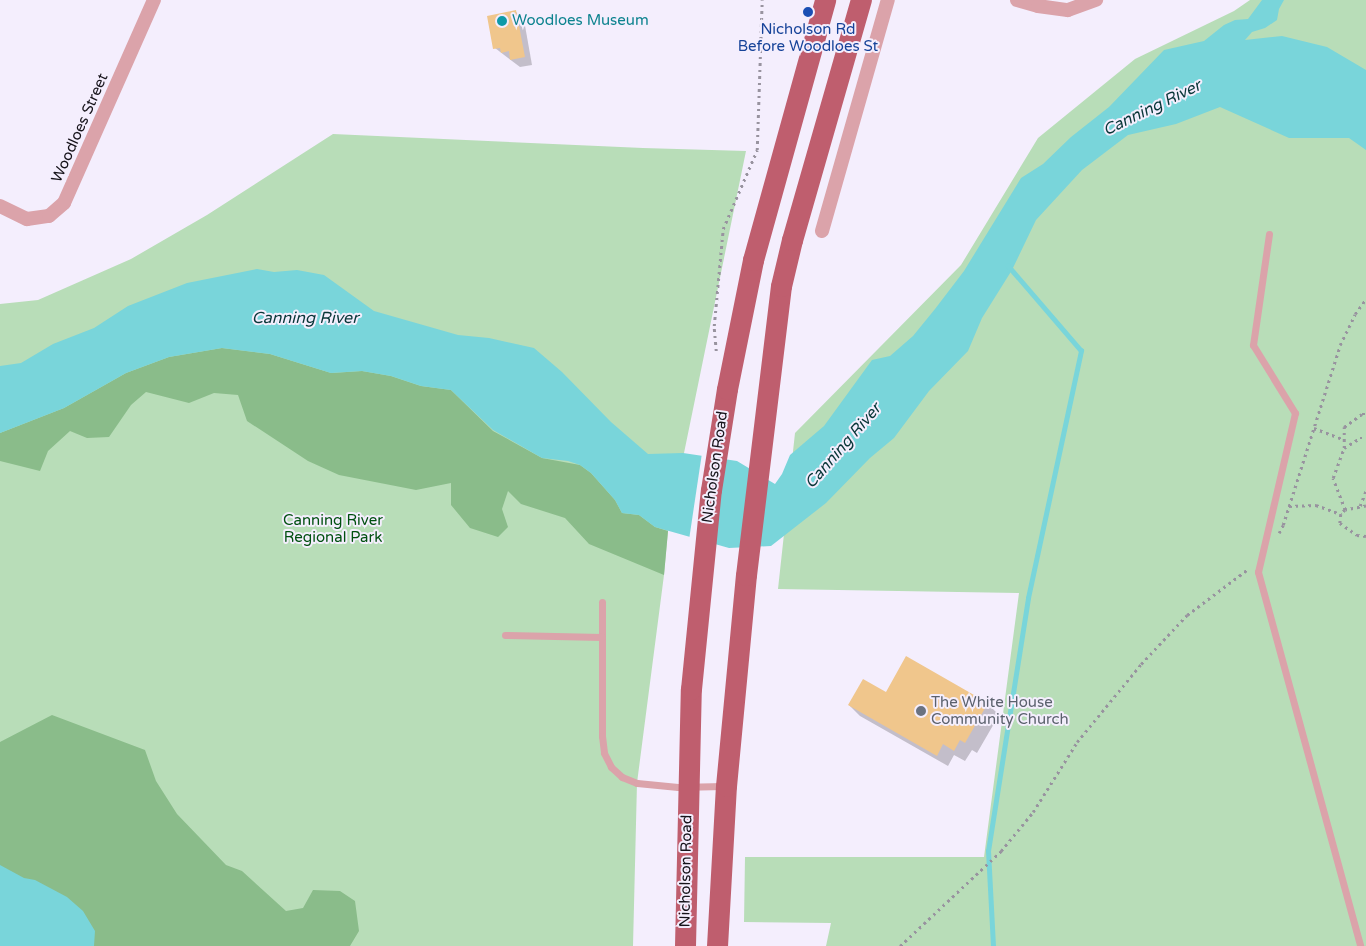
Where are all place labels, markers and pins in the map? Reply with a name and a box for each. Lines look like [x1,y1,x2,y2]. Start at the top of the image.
marker: Nicholson Rd Before Woodloes St [802,6,814,18]
place label: Woodloes Museum [512,12,649,30]
marker: Woodloes Museum [496,15,508,27]
place label: Nicholson Rd Before Woodloes St [738,20,878,55]
place label: The White House Community Church [931,693,1069,728]
marker: The White House Community Church [915,705,927,717]

